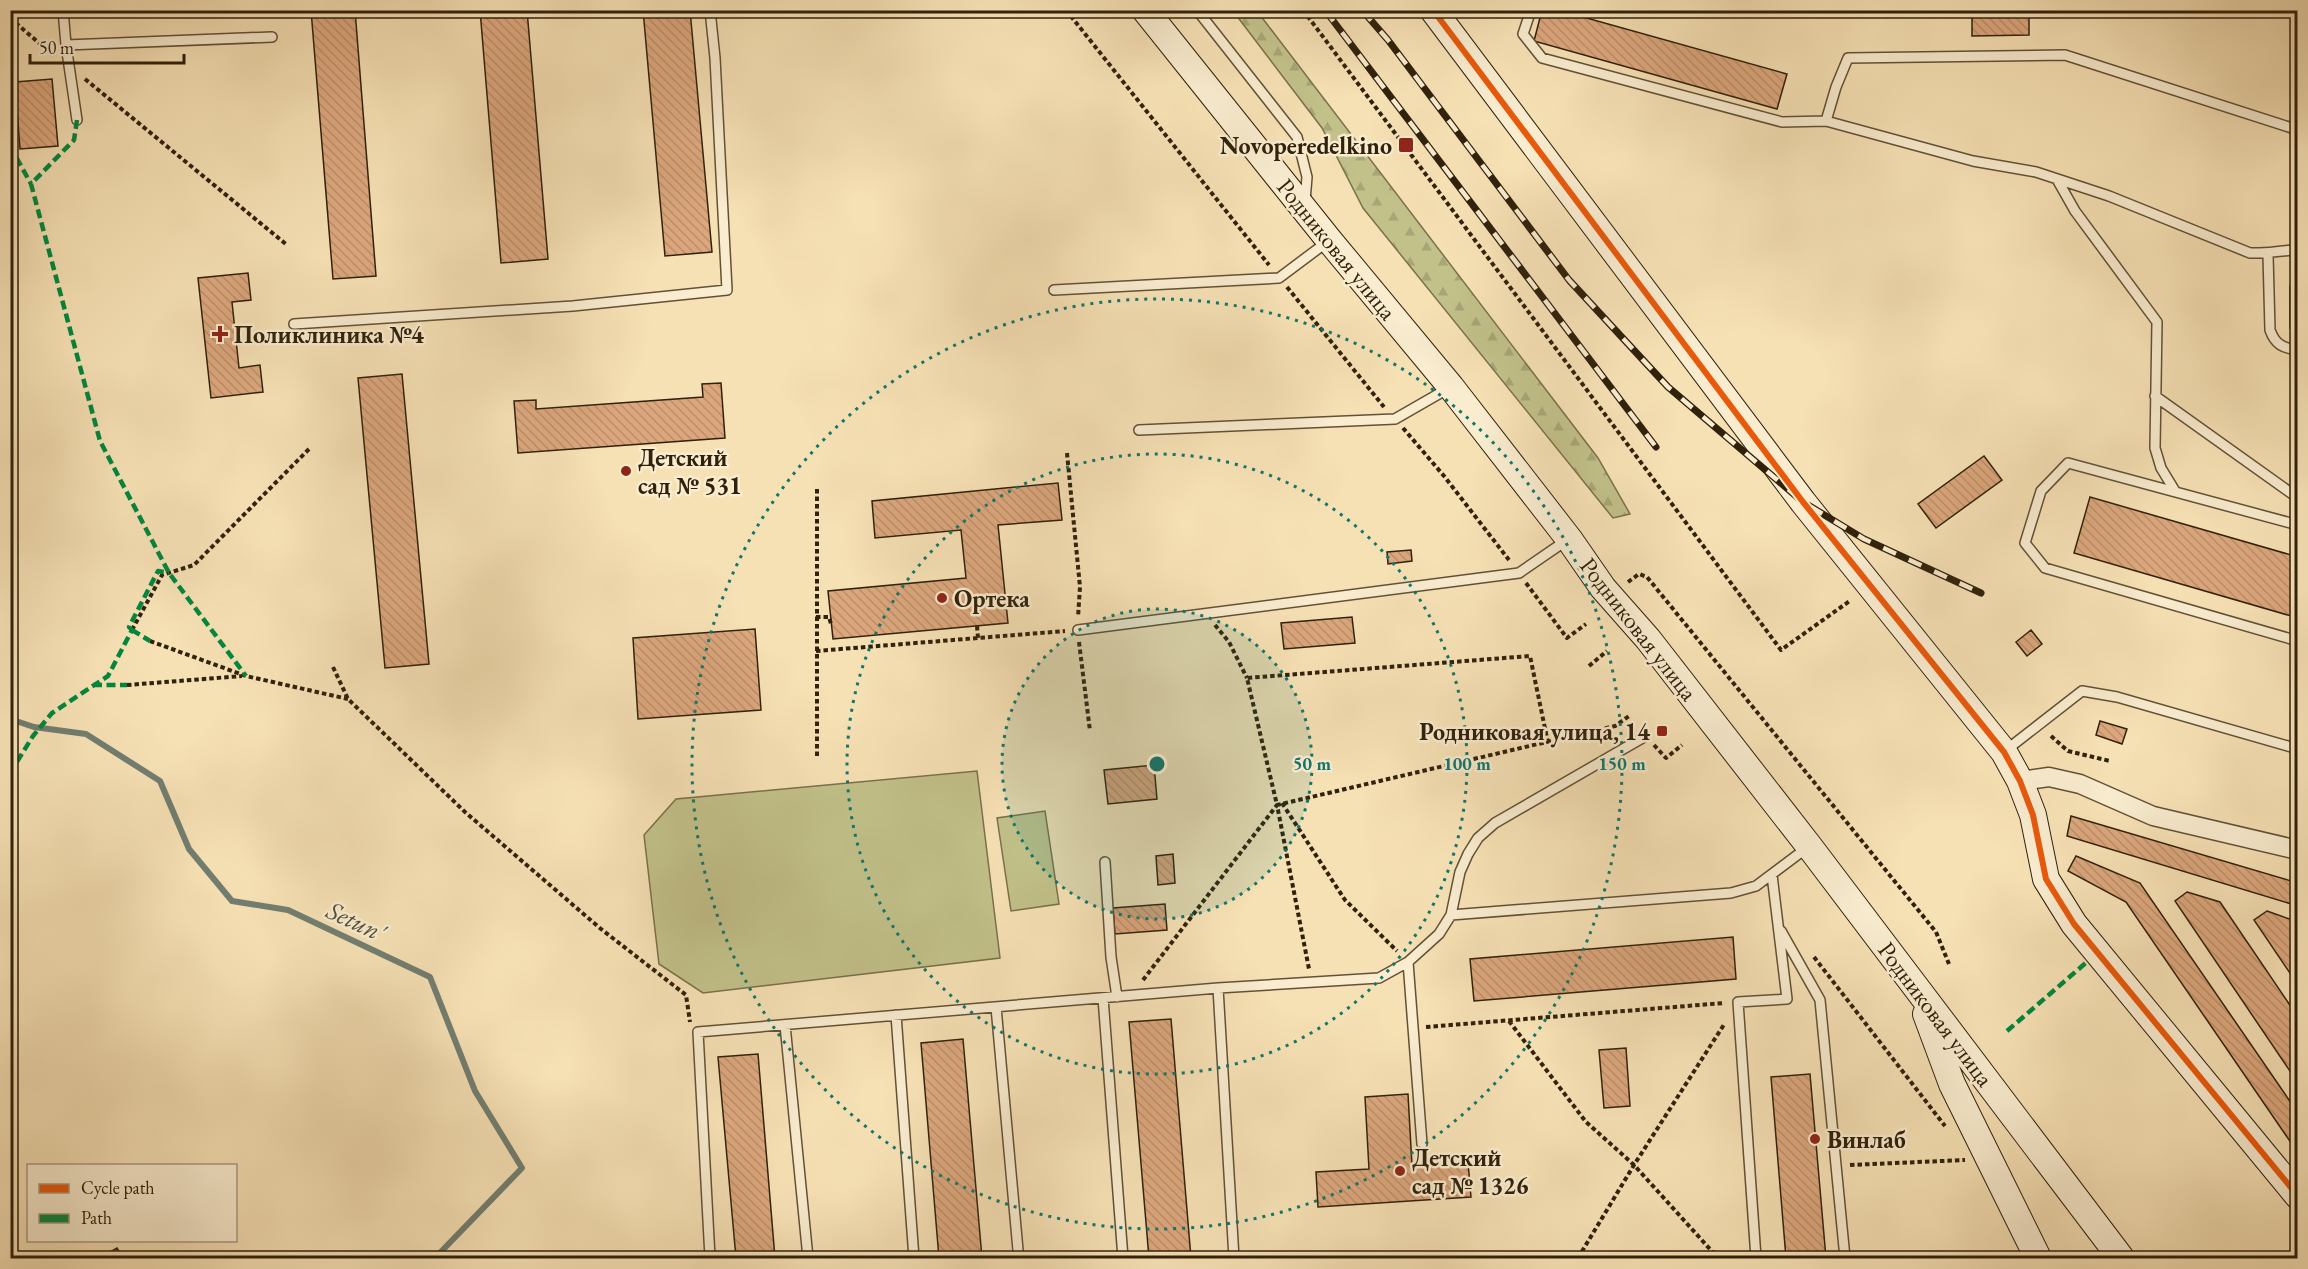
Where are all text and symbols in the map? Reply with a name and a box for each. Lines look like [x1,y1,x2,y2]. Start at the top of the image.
scale bar [30,27,184,65]
text: 50 m [39,36,74,59]
place label: Novoperedelkino [1220,130,1392,161]
marker: Novoperedelkino [1397,136,1415,154]
street label: Родниковая улица [1270,172,1404,327]
place label: Поликлиника №4 [234,319,424,350]
marker: Поликлиника №4 [211,325,229,343]
place label: Детский сад № 531 [638,442,742,501]
marker: Детский сад № 531 [619,464,633,478]
street label: Родниковая улица [1573,551,1705,707]
place label: Ортека [954,583,1030,614]
marker: Ортека [935,591,949,605]
place label: Родниковая улица, 14 [1419,716,1650,748]
marker: Родниковая улица, 14 [1655,724,1669,738]
text: 50 m [1293,752,1331,775]
text: 100 m [1443,752,1491,775]
text: 150 m [1598,752,1646,775]
centre of rings [1147,754,1167,774]
water label: Setun' [321,892,393,950]
street label: Родниковая улица [1871,935,2001,1093]
place label: Винлаб [1827,1124,1906,1155]
marker: Винлаб [1808,1132,1822,1146]
place label: Детский сад № 1326 [1412,1142,1529,1201]
legend [27,1164,237,1242]
marker: Детский сад № 1326 [1393,1164,1407,1178]
text: Cycle path [81,1176,155,1199]
text: Path [81,1206,112,1229]

